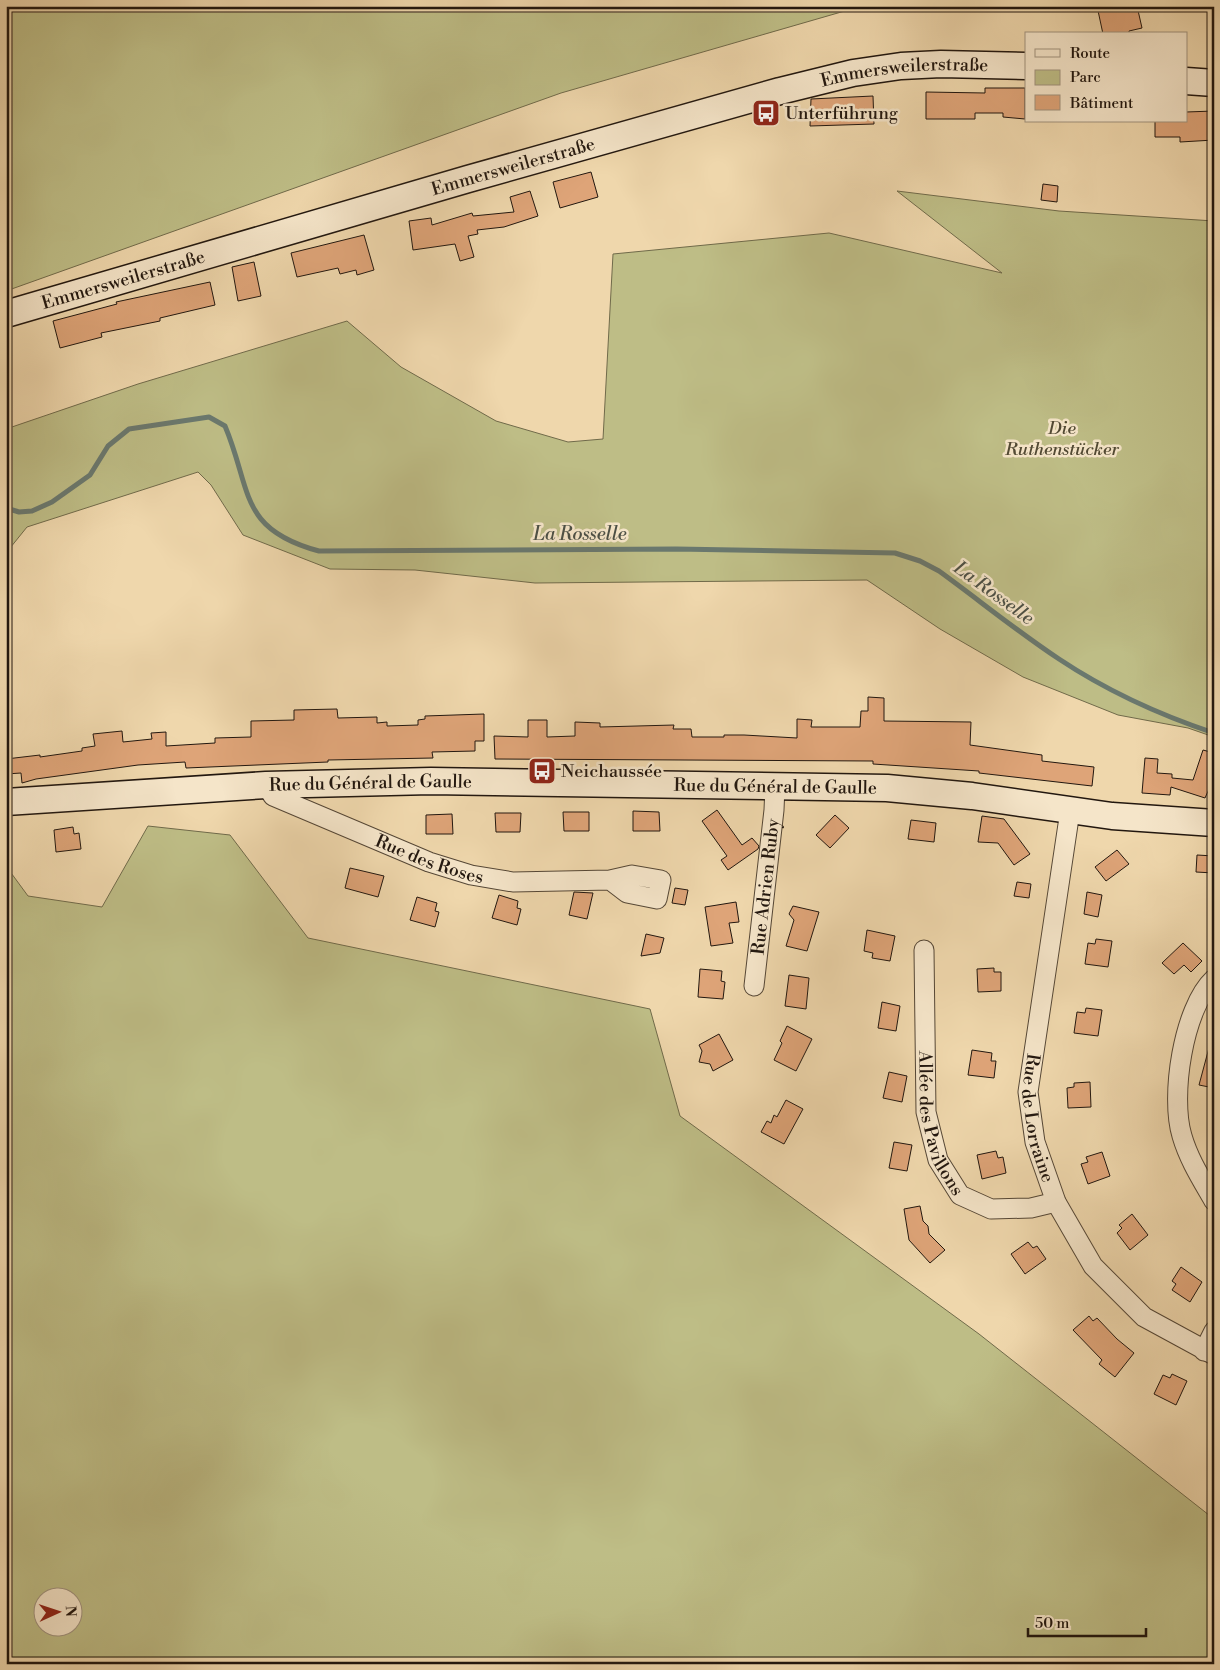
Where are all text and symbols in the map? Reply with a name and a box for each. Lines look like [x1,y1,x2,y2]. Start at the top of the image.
legend [1025,32,1188,122]
text: Route [1070,44,1110,63]
street label: Emmersweilerstraße [818,52,989,92]
text: Parc [1070,68,1101,87]
text: Bâtiment [1069,94,1134,113]
bus stop icon: Unterführung [751,98,781,128]
place label: Unterführung [785,102,899,125]
street label: Emmersweilerstraße [428,132,597,201]
street label: Emmersweilerstraße [39,245,207,315]
park label: Die Ruthenstücker [1004,417,1119,461]
water label: La Rosselle [532,522,627,546]
water label: La Rosselle [948,555,1039,630]
bus stop icon: Neichaussée [527,756,557,786]
place label: Neichaussée [561,760,662,783]
street label: Rue du Général de Gaulle [269,769,472,796]
street label: Rue du Général de Gaulle [674,773,877,799]
street label: Rue Adrien Ruby [746,817,784,956]
street label: Rue des Roses [372,829,485,888]
street label: Allée des Pavillons [914,1050,969,1200]
street label: Rue de Lorraine [1016,1052,1060,1186]
north arrow [32,1588,82,1638]
text: N [61,1605,79,1617]
scale bar [1028,1605,1145,1637]
text: 50 m [1035,1614,1069,1633]

